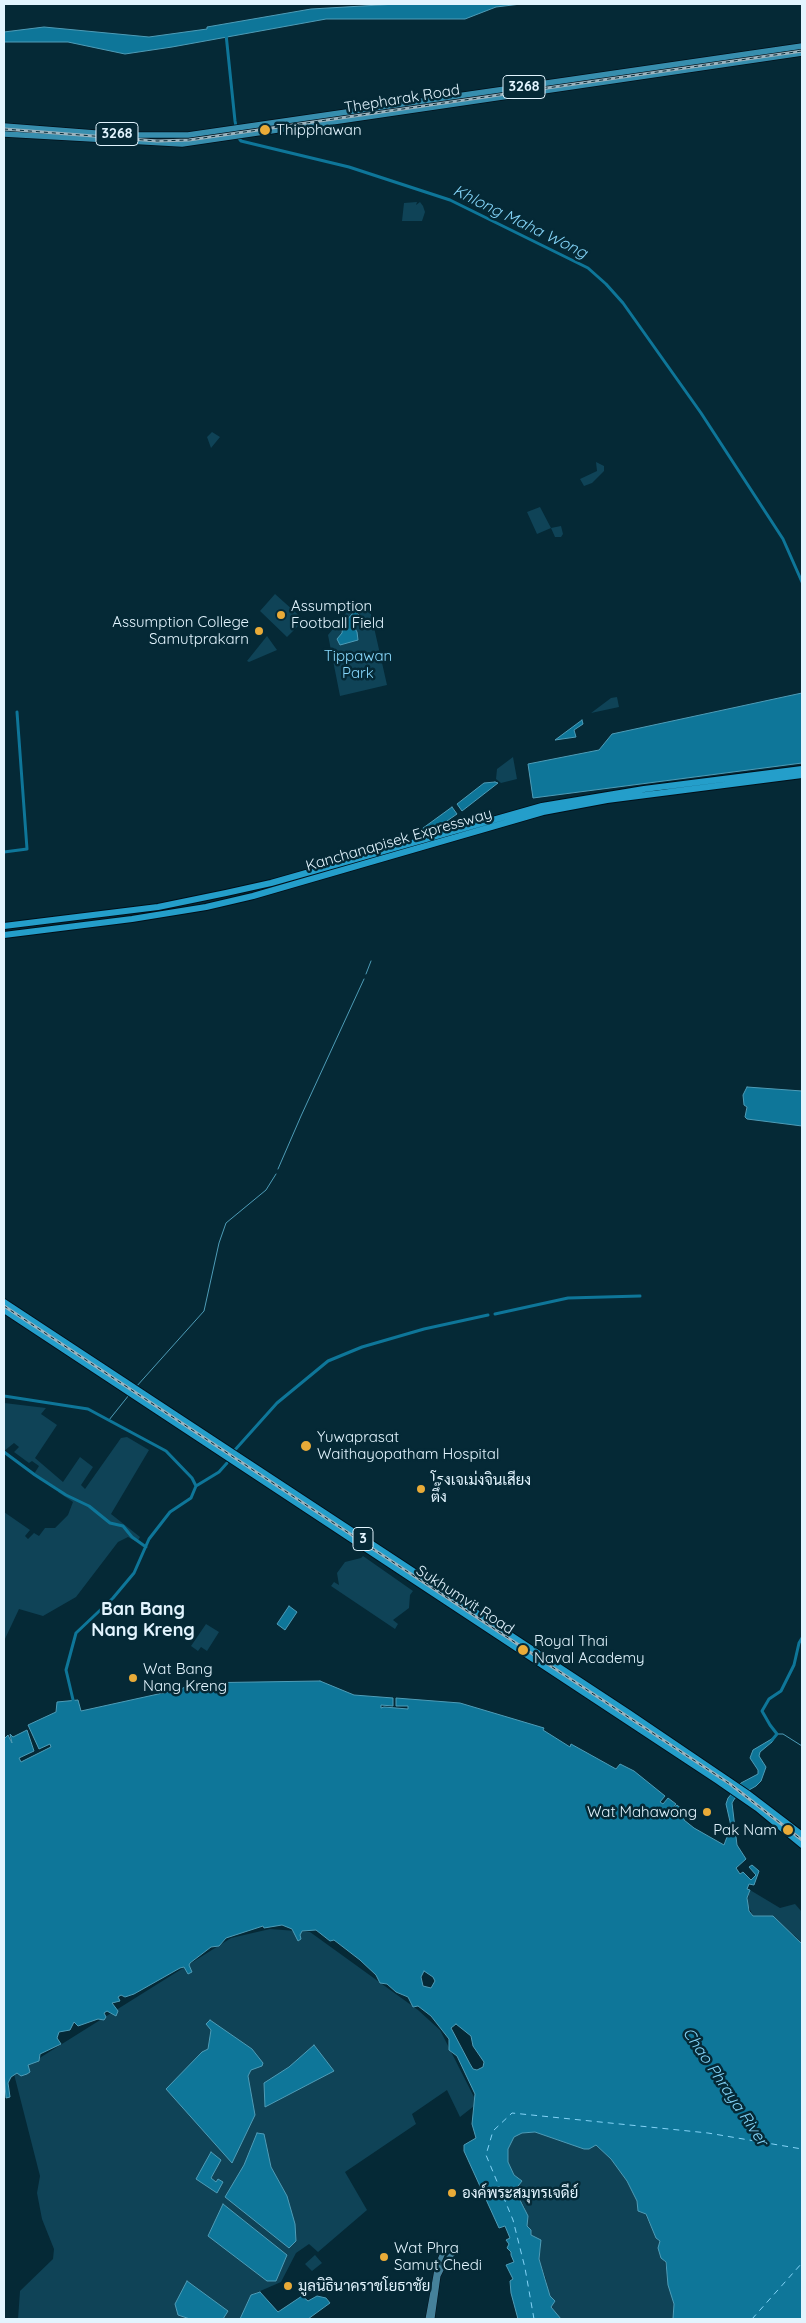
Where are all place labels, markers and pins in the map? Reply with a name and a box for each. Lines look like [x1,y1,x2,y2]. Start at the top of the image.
place label: Thipphawan [276,121,362,139]
marker: Thipphawan [258,123,272,137]
place label: Assumption Football Field [291,597,384,632]
marker: Assumption Football Field [275,609,287,621]
place label: Assumption College Samutprakarn [112,613,249,648]
marker: Assumption College Samutprakarn [253,625,265,637]
place label: Yuwaprasat Waithayopatham Hospital [317,1428,499,1463]
marker: Yuwaprasat Waithayopatham Hospital [299,1439,313,1453]
place label: โรงเจเม่งจินเสียง ตึ๊ง [431,1471,531,1506]
marker: โรงเจเม่งจินเสียง ตึ๊ง [415,1483,427,1495]
place label: Royal Thai Naval Academy [534,1632,645,1667]
marker: Royal Thai Naval Academy [516,1643,530,1657]
place label: Wat Bang Nang Kreng [143,1660,227,1695]
marker: Wat Bang Nang Kreng [127,1672,139,1684]
place label: Wat Mahawong [587,1803,697,1821]
marker: Wat Mahawong [701,1806,713,1818]
place label: Pak Nam [713,1821,777,1839]
marker: Pak Nam [781,1823,795,1837]
place label: องค์พระสมุทรเจดีย์ [462,2184,578,2202]
marker: องค์พระสมุทรเจดีย์ [446,2187,458,2199]
place label: Wat Phra Samut Chedi [394,2239,482,2274]
marker: Wat Phra Samut Chedi [378,2251,390,2263]
place label: มูลนิธินาคราชโยธาชัย [298,2277,430,2295]
marker: มูลนิธินาคราชโยธาชัย [282,2280,294,2292]

